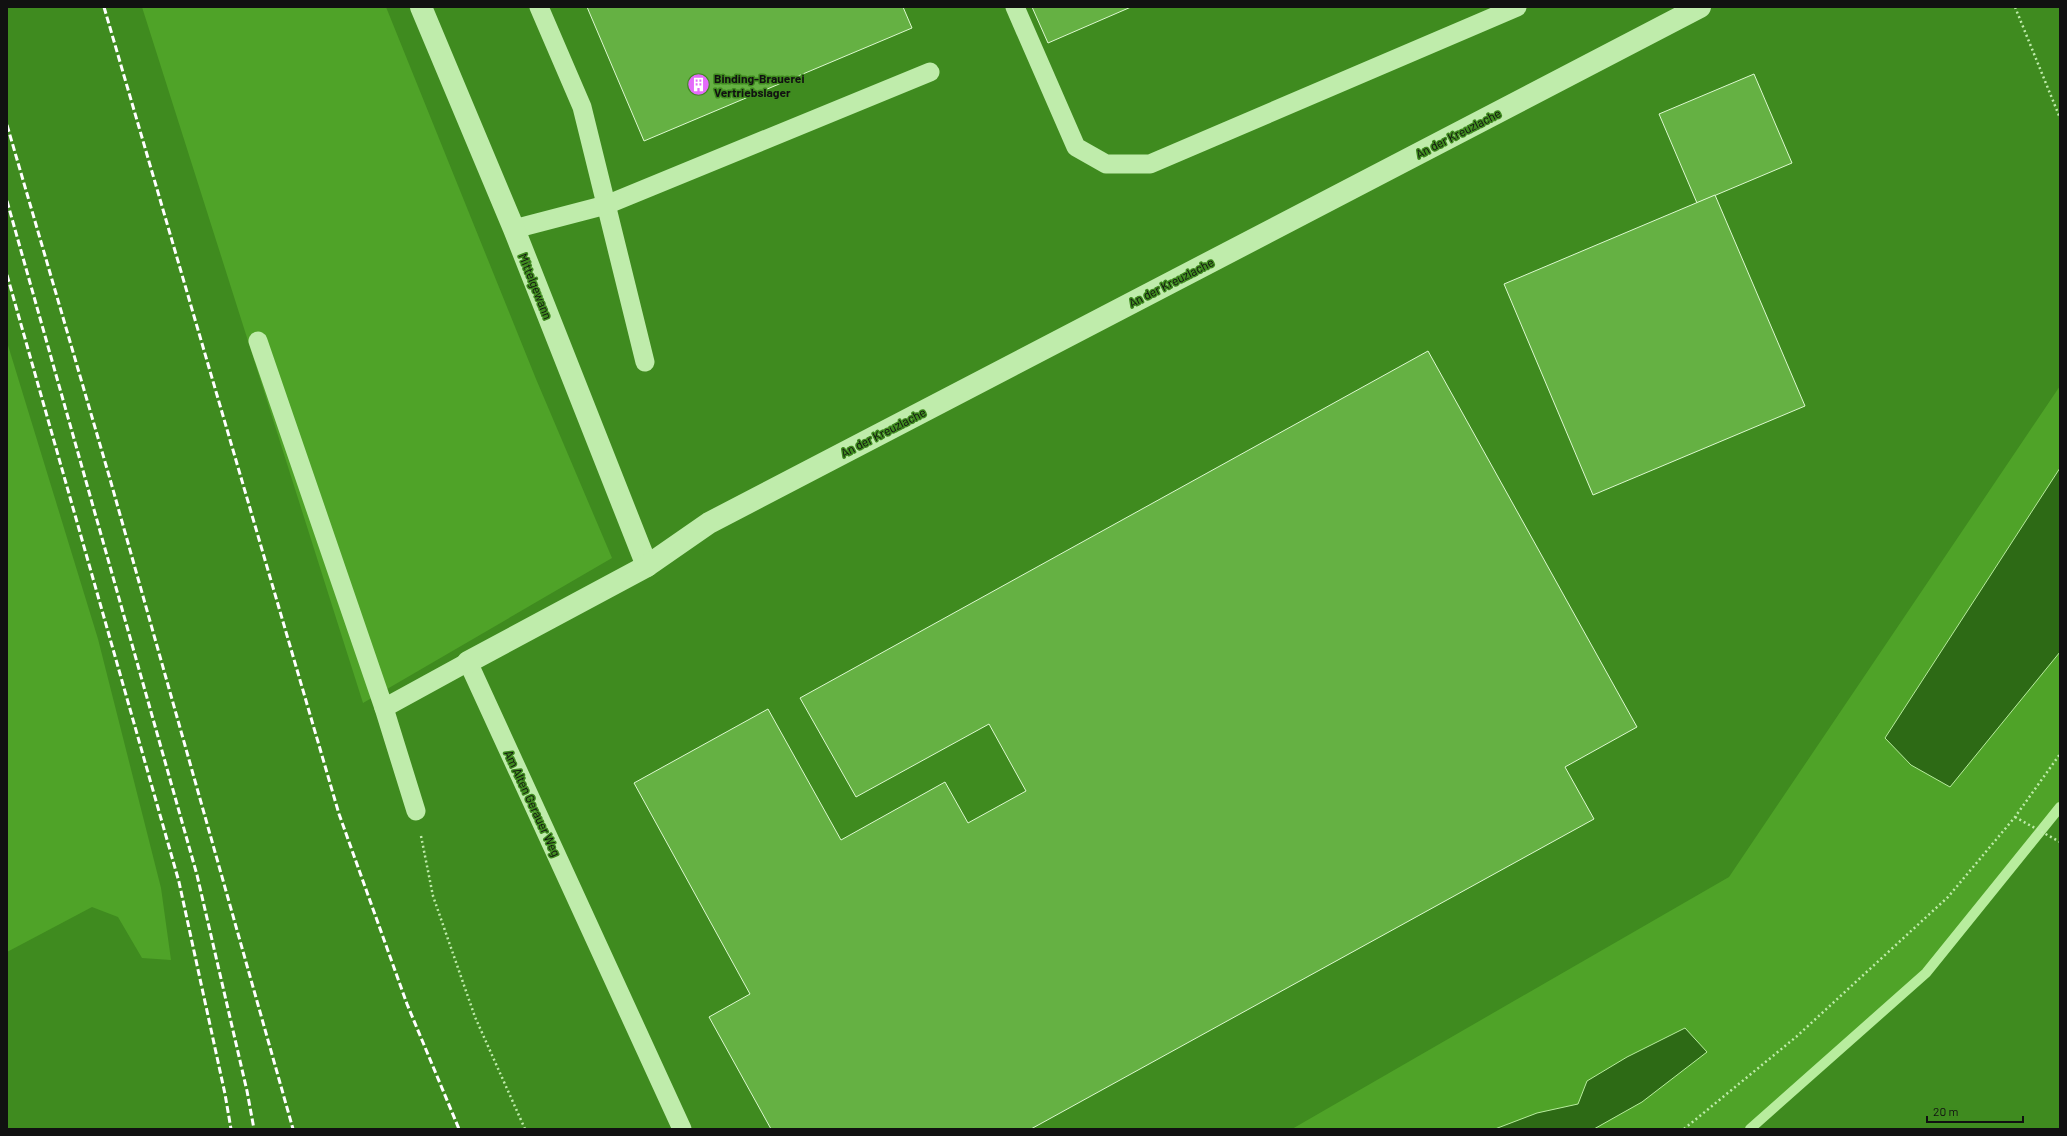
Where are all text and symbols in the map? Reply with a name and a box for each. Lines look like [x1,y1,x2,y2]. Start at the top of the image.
place label: Binding-Brauerei Vertriebslager [714,71,804,99]
building icon: Binding-Brauerei Vertriebslager [686,72,712,98]
street label: An der Kreuzlache [1413,106,1503,160]
street label: Mittelgewann [516,251,556,321]
street label: An der Kreuzlache [1126,255,1216,309]
street label: An der Kreuzlache [838,405,928,459]
street label: Am Alten Gerauer Weg [502,748,564,858]
scale bar [1927,1098,2023,1124]
text: 20 m [1933,1104,1959,1118]

